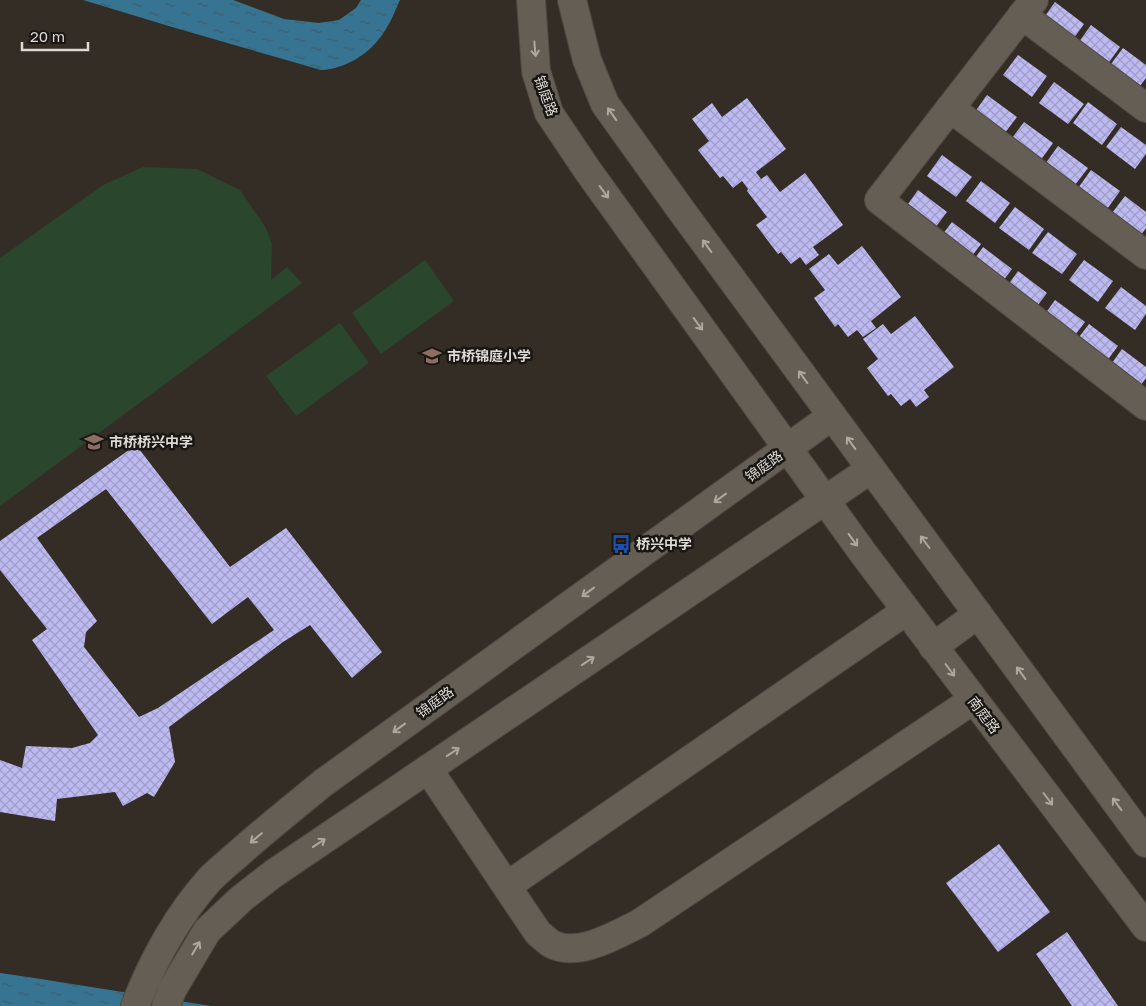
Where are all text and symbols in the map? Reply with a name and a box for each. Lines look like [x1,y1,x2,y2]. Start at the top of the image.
scale bar [22,20,89,52]
text: 20 m [30,27,65,45]
one-way arrow [530,40,539,56]
street label: 锦庭路 [531,73,562,118]
one-way arrow [607,108,618,121]
one-way arrow [599,185,609,199]
one-way arrow [702,239,712,253]
one-way arrow [693,317,704,330]
school or university icon: 市桥锦庭小学 [421,345,443,367]
place label: 市桥锦庭小学 [447,347,531,364]
one-way arrow [798,371,809,384]
school or university icon: 市桥桥兴中学 [83,431,105,453]
place label: 市桥桥兴中学 [109,433,193,450]
one-way arrow [846,437,857,450]
street label: 锦庭路 [742,446,786,485]
one-way arrow [713,492,727,503]
one-way arrow [848,532,858,546]
bus stop icon: 桥兴中学 [610,533,632,555]
place label: 桥兴中学 [636,535,692,552]
one-way arrow [919,536,930,549]
one-way arrow [582,587,595,598]
one-way arrow [581,656,595,666]
one-way arrow [945,663,955,677]
one-way arrow [1016,666,1026,680]
street label: 锦庭路 [413,682,457,721]
street label: 南庭路 [965,693,1004,737]
one-way arrow [392,723,406,733]
one-way arrow [446,747,460,757]
one-way arrow [1043,792,1054,805]
one-way arrow [1112,797,1122,811]
one-way arrow [250,832,263,843]
one-way arrow [312,838,326,848]
one-way arrow [192,941,202,955]

